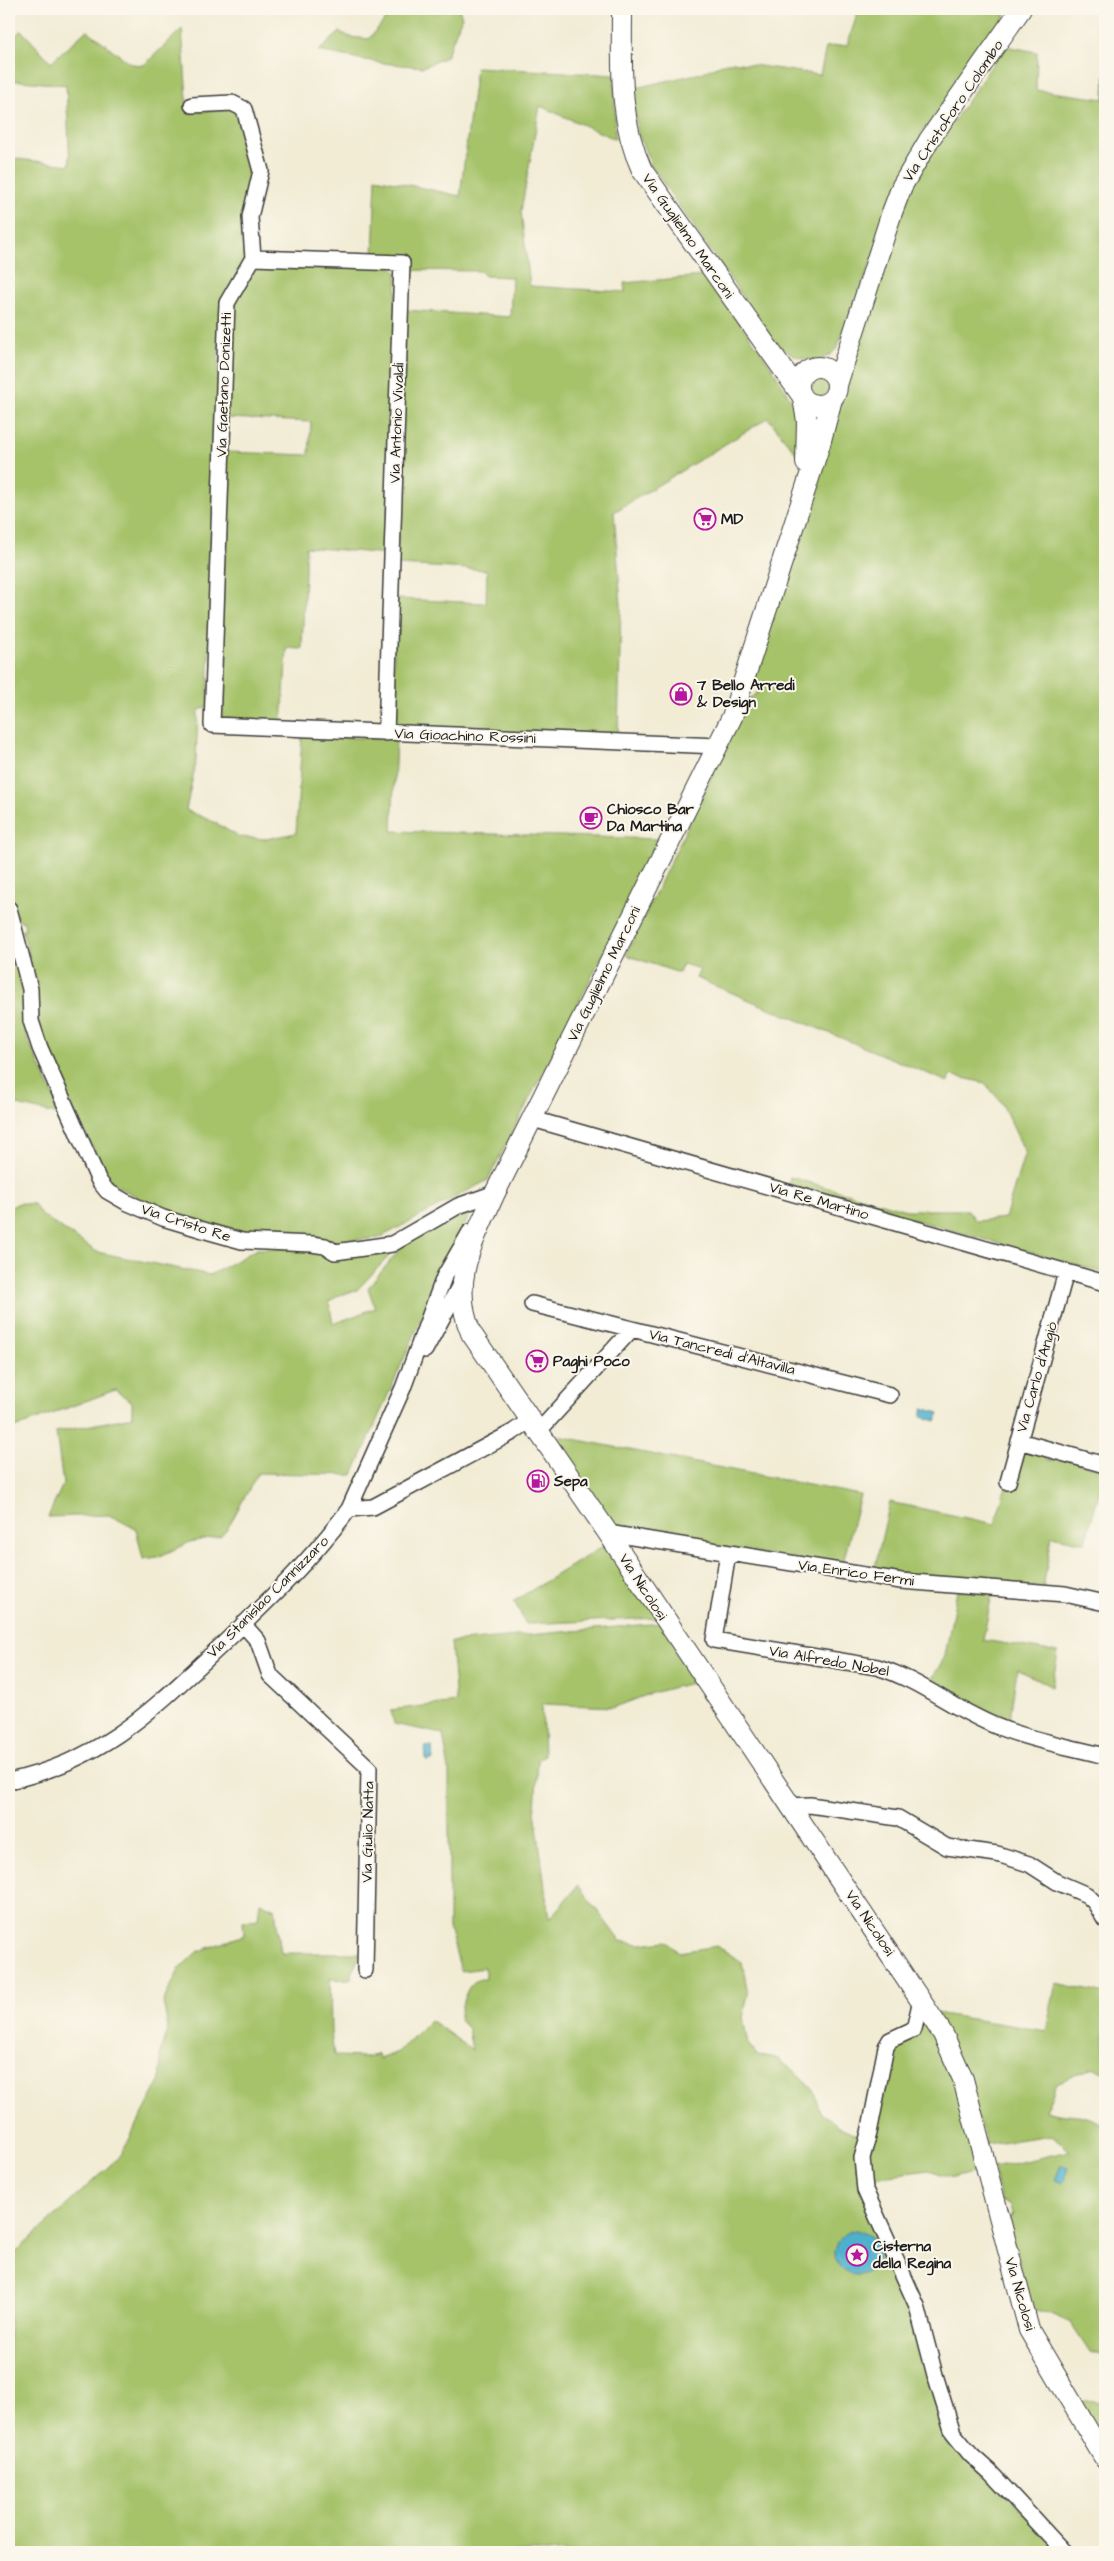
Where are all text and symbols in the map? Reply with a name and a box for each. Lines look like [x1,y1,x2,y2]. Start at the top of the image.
street label: Via Cristoforo Colombo [898,35,1009,186]
street label: Via Guglielmo Marconi [636,169,740,304]
street label: Via Gaetano Donizetti [211,311,237,458]
street label: Via Antonio Vivaldi [384,362,410,484]
supermarket icon: MD [693,507,717,531]
place label: MD [721,509,743,530]
place label: 7 Bello Arredi & Design [696,675,795,715]
shop icon: 7 Bello Arredi & Design [669,682,693,706]
street label: Via Gioachino Rossini [394,723,537,749]
place label: Chiosco Bar Da Martina [607,799,695,837]
cafe icon: Chiosco Bar Da Martina [579,806,603,830]
street label: Via Guglielmo Marconi [562,902,647,1046]
street label: Via Re Martino [767,1177,872,1225]
street label: Via Cristo Re [138,1199,234,1247]
street label: Via Carlo d'Angiò [1011,1319,1064,1435]
street label: Via Tancredi d'Altavilla [647,1324,798,1380]
supermarket icon: Paghi Poco [525,1349,549,1373]
place label: Paghi Poco [553,1351,630,1374]
fuel station icon: Sepa [526,1469,550,1493]
place label: Sepa [553,1471,588,1492]
street label: Via Stanislao Cannizzaro [202,1531,334,1663]
street label: Via Nicolosi [614,1550,673,1625]
street label: Via Enrico Fermi [797,1554,916,1592]
street label: Via Alfredo Nobel [767,1640,891,1682]
street label: Via Giulio Natta [357,1781,379,1883]
street label: Via Nicolosi [840,1886,900,1961]
place label: Cisterna della Regina [872,2236,951,2276]
place icon: Cisterna della Regina [845,2243,869,2267]
street label: Via Nicolosi [999,2255,1041,2334]

